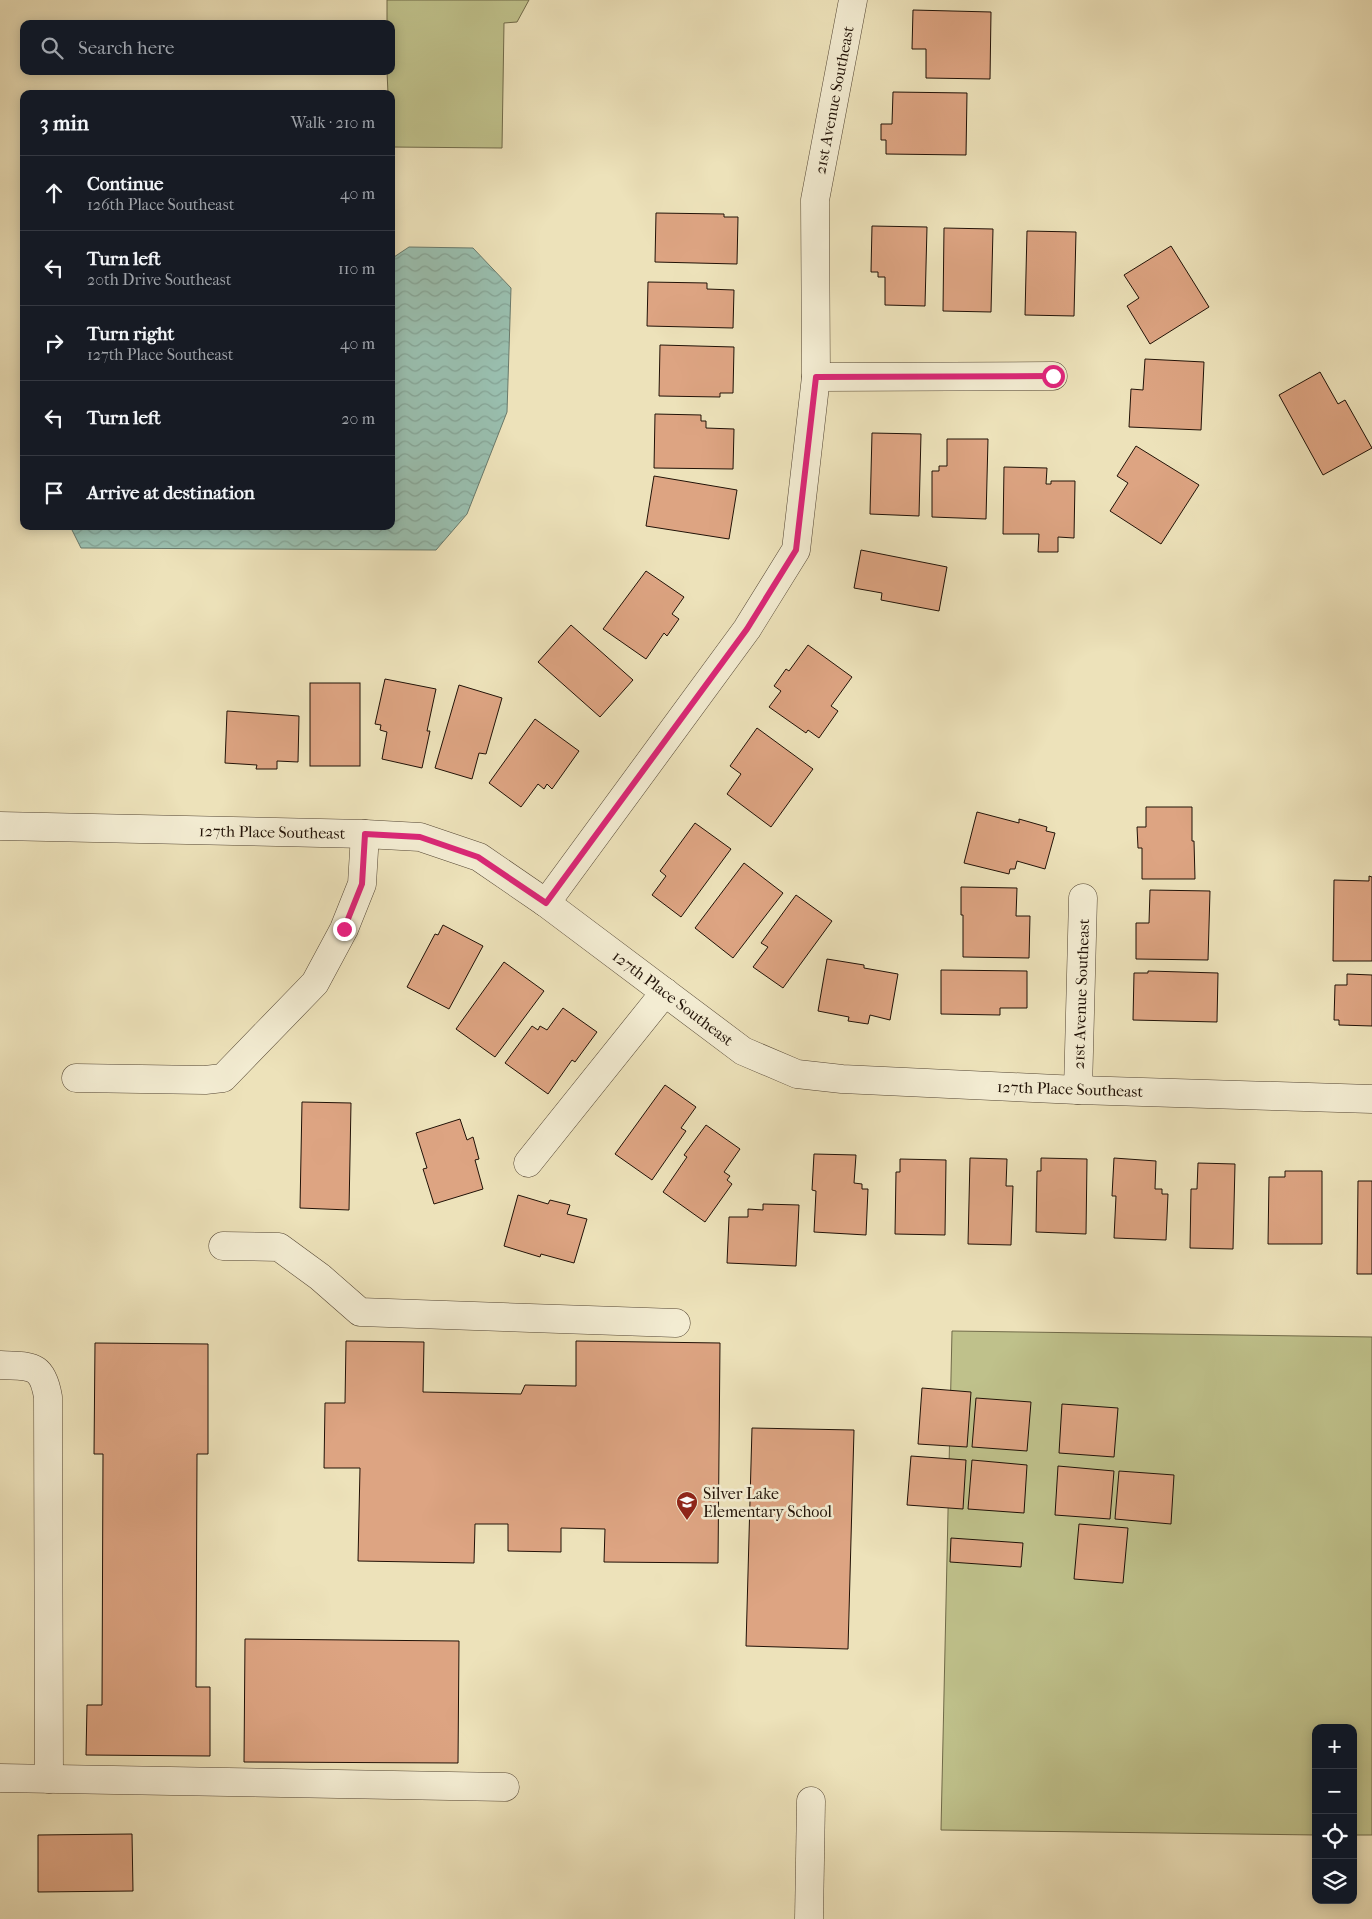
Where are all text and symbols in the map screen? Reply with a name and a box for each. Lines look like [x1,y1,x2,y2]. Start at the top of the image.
search box [20,20,395,75]
street label: 21st Avenue Southeast [810,24,858,176]
icon: search [38,34,66,62]
text: Search here [78,37,174,59]
text: 3 min [40,111,89,135]
text: Walk · 210 m [291,113,375,132]
text: Continue [87,173,163,195]
icon: ahead [40,179,68,207]
text: 40 m [340,184,375,203]
text: 126th Place Southeast [87,195,234,214]
text: Turn left [87,248,161,270]
icon: left [40,254,68,282]
text: 110 m [338,259,375,278]
text: 20th Drive Southeast [87,270,231,289]
text: Turn right [87,323,174,345]
icon: right [40,329,68,357]
text: 40 m [340,334,375,353]
text: 127th Place Southeast [87,345,233,364]
route start [1042,365,1065,388]
icon: left [40,404,68,432]
text: Turn left [87,407,161,429]
text: 20 m [341,409,375,428]
icon: arrive [40,479,68,507]
text: Arrive at destination [87,482,255,504]
street label: 127th Place Southeast [199,821,346,843]
route end [333,918,356,941]
street label: 21st Avenue Southeast [1069,918,1093,1070]
street label: 127th Place Southeast [609,946,737,1050]
street label: 127th Place Southeast [996,1077,1144,1101]
place label: Silver Lake Elementary School [703,1484,832,1521]
school or university icon: Silver Lake Elementary School [675,1490,699,1521]
map controls [1312,1724,1357,1904]
button: + [1312,1724,1357,1769]
button: − [1312,1769,1357,1814]
button: locate [1312,1814,1357,1859]
button: layers [1312,1859,1357,1904]

